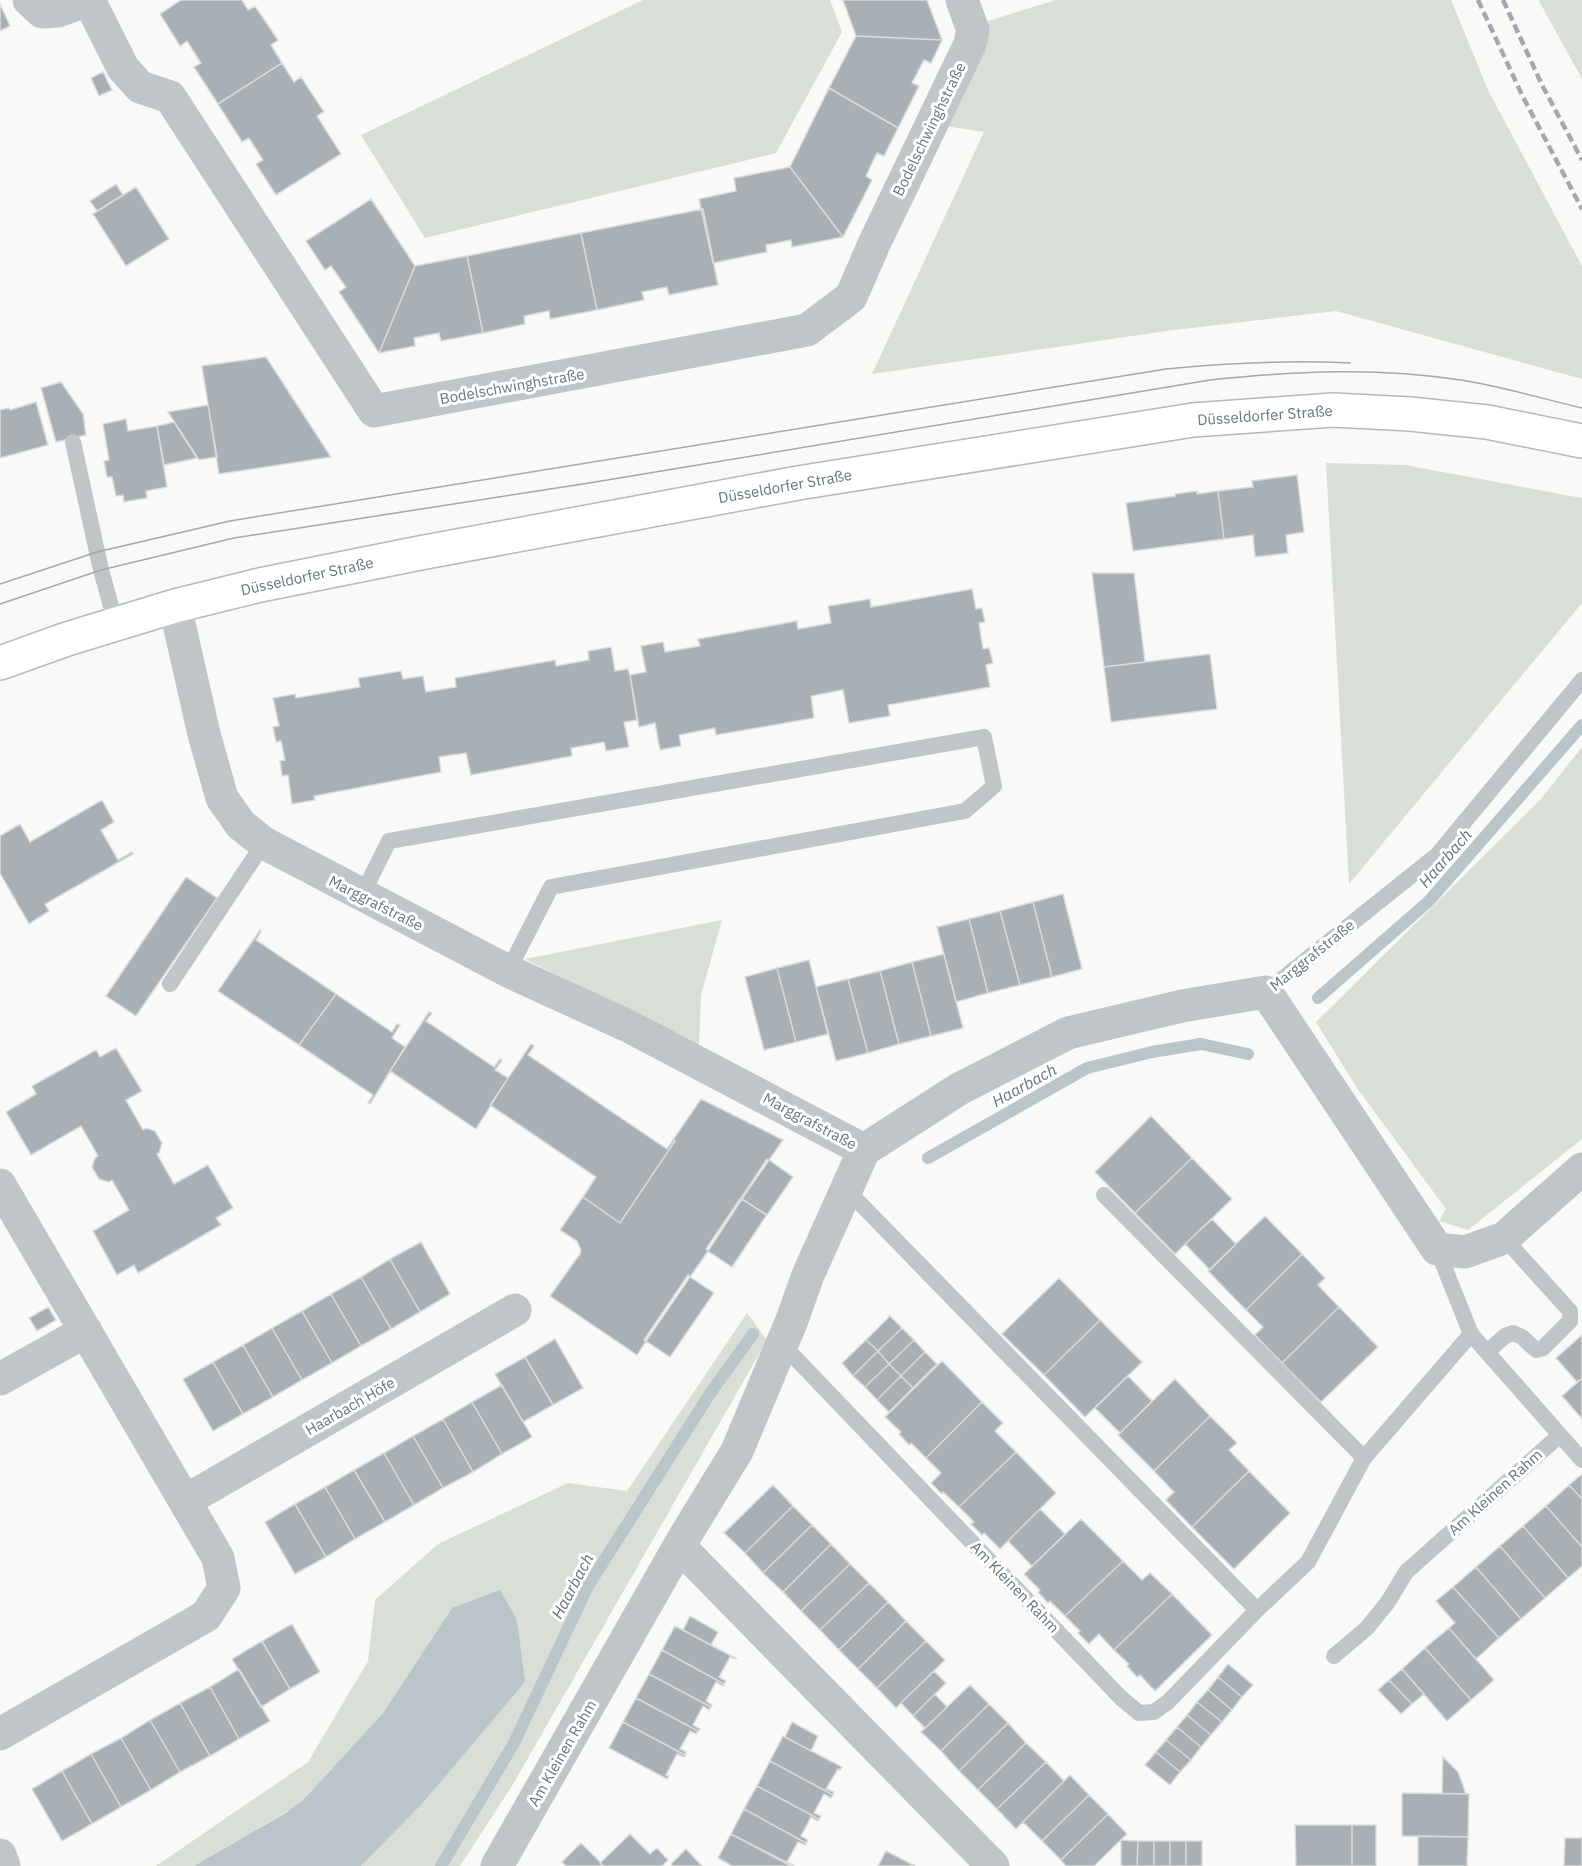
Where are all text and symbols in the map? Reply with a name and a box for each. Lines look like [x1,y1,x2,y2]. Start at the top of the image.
street label: Bodelschwinghstraße [888,59,970,199]
street label: Bodelschwinghstraße [438,364,586,408]
street label: Düsseldorfer Straße [1197,401,1333,429]
street label: Düsseldorfer Straße [717,465,853,507]
street label: Düsseldorfer Straße [239,553,375,599]
water label: Haarbach [1414,825,1476,891]
street label: Marggrafstraße [326,871,426,935]
street label: Marggrafstraße [1266,915,1358,995]
water label: Haarbach [988,1059,1060,1111]
street label: Marggrafstraße [760,1088,860,1154]
street label: Haarbach Höfe [302,1373,398,1439]
street label: Am Kleinen Rahm [1444,1445,1546,1539]
street label: Am Kleinen Rahm [967,1537,1063,1637]
water label: Haarbach [547,1550,597,1622]
street label: Am Kleinen Rahm [524,1696,600,1810]

